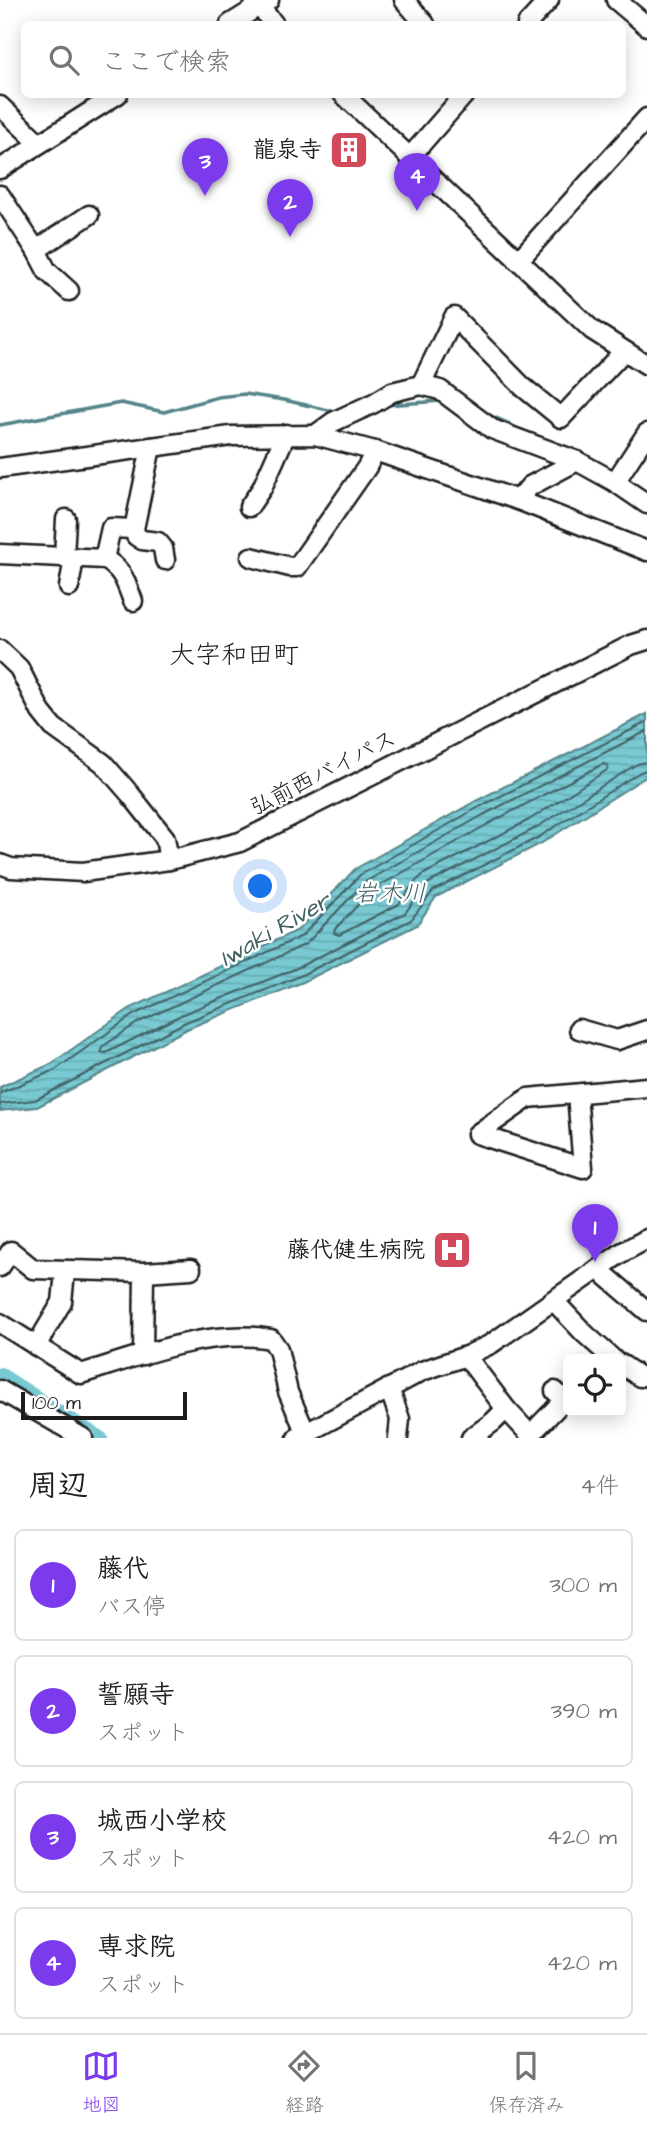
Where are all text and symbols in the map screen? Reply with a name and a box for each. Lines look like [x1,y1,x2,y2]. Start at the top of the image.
search box [21,21,626,98]
icon: search [45,41,83,79]
text: ここで検索 [101,44,231,80]
building icon: 龍泉寺 [328,129,370,171]
place label: 龍泉寺 [253,134,322,166]
pin: 3 [182,138,228,196]
pin: 4 [394,153,440,211]
pin: 2 [267,179,313,237]
district label: 大字和田町 [169,637,299,673]
street label: 弘前西バイパス [244,722,402,824]
your location [243,869,277,903]
water label: 岩木川 [354,877,426,911]
water label: Iwaki River [213,883,339,975]
pin: 1 [572,1204,618,1262]
hospital icon: 藤代健生病院 [431,1229,473,1271]
place label: 藤代健生病院 [287,1234,425,1266]
map controls [563,1354,626,1417]
button: locate [563,1354,626,1417]
scale bar [21,1389,187,1421]
text: 100 m [32,1390,81,1417]
text: 周辺 [28,1465,88,1507]
text: 4件 [580,1470,619,1502]
text: 藤代 [97,1551,149,1587]
text: 1 [52,1569,54,1601]
text: 300 m [549,1569,617,1601]
text: バス停 [97,1591,166,1623]
text: 誓願寺 [97,1677,175,1713]
text: 2 [46,1695,60,1727]
text: 390 m [551,1695,617,1727]
text: スポット [97,1717,189,1749]
text: 城西小学校 [97,1803,227,1839]
text: 3 [47,1821,59,1853]
text: 420 m [547,1821,617,1853]
text: スポット [97,1843,189,1875]
text: 専求院 [97,1929,175,1965]
text: 4 [45,1947,61,1979]
text: 420 m [547,1947,617,1979]
text: スポット [97,1969,189,2001]
tab: 地図 [82,2047,121,2119]
tab: 経路 [285,2047,324,2119]
tab: 保存済み [488,2047,565,2119]

